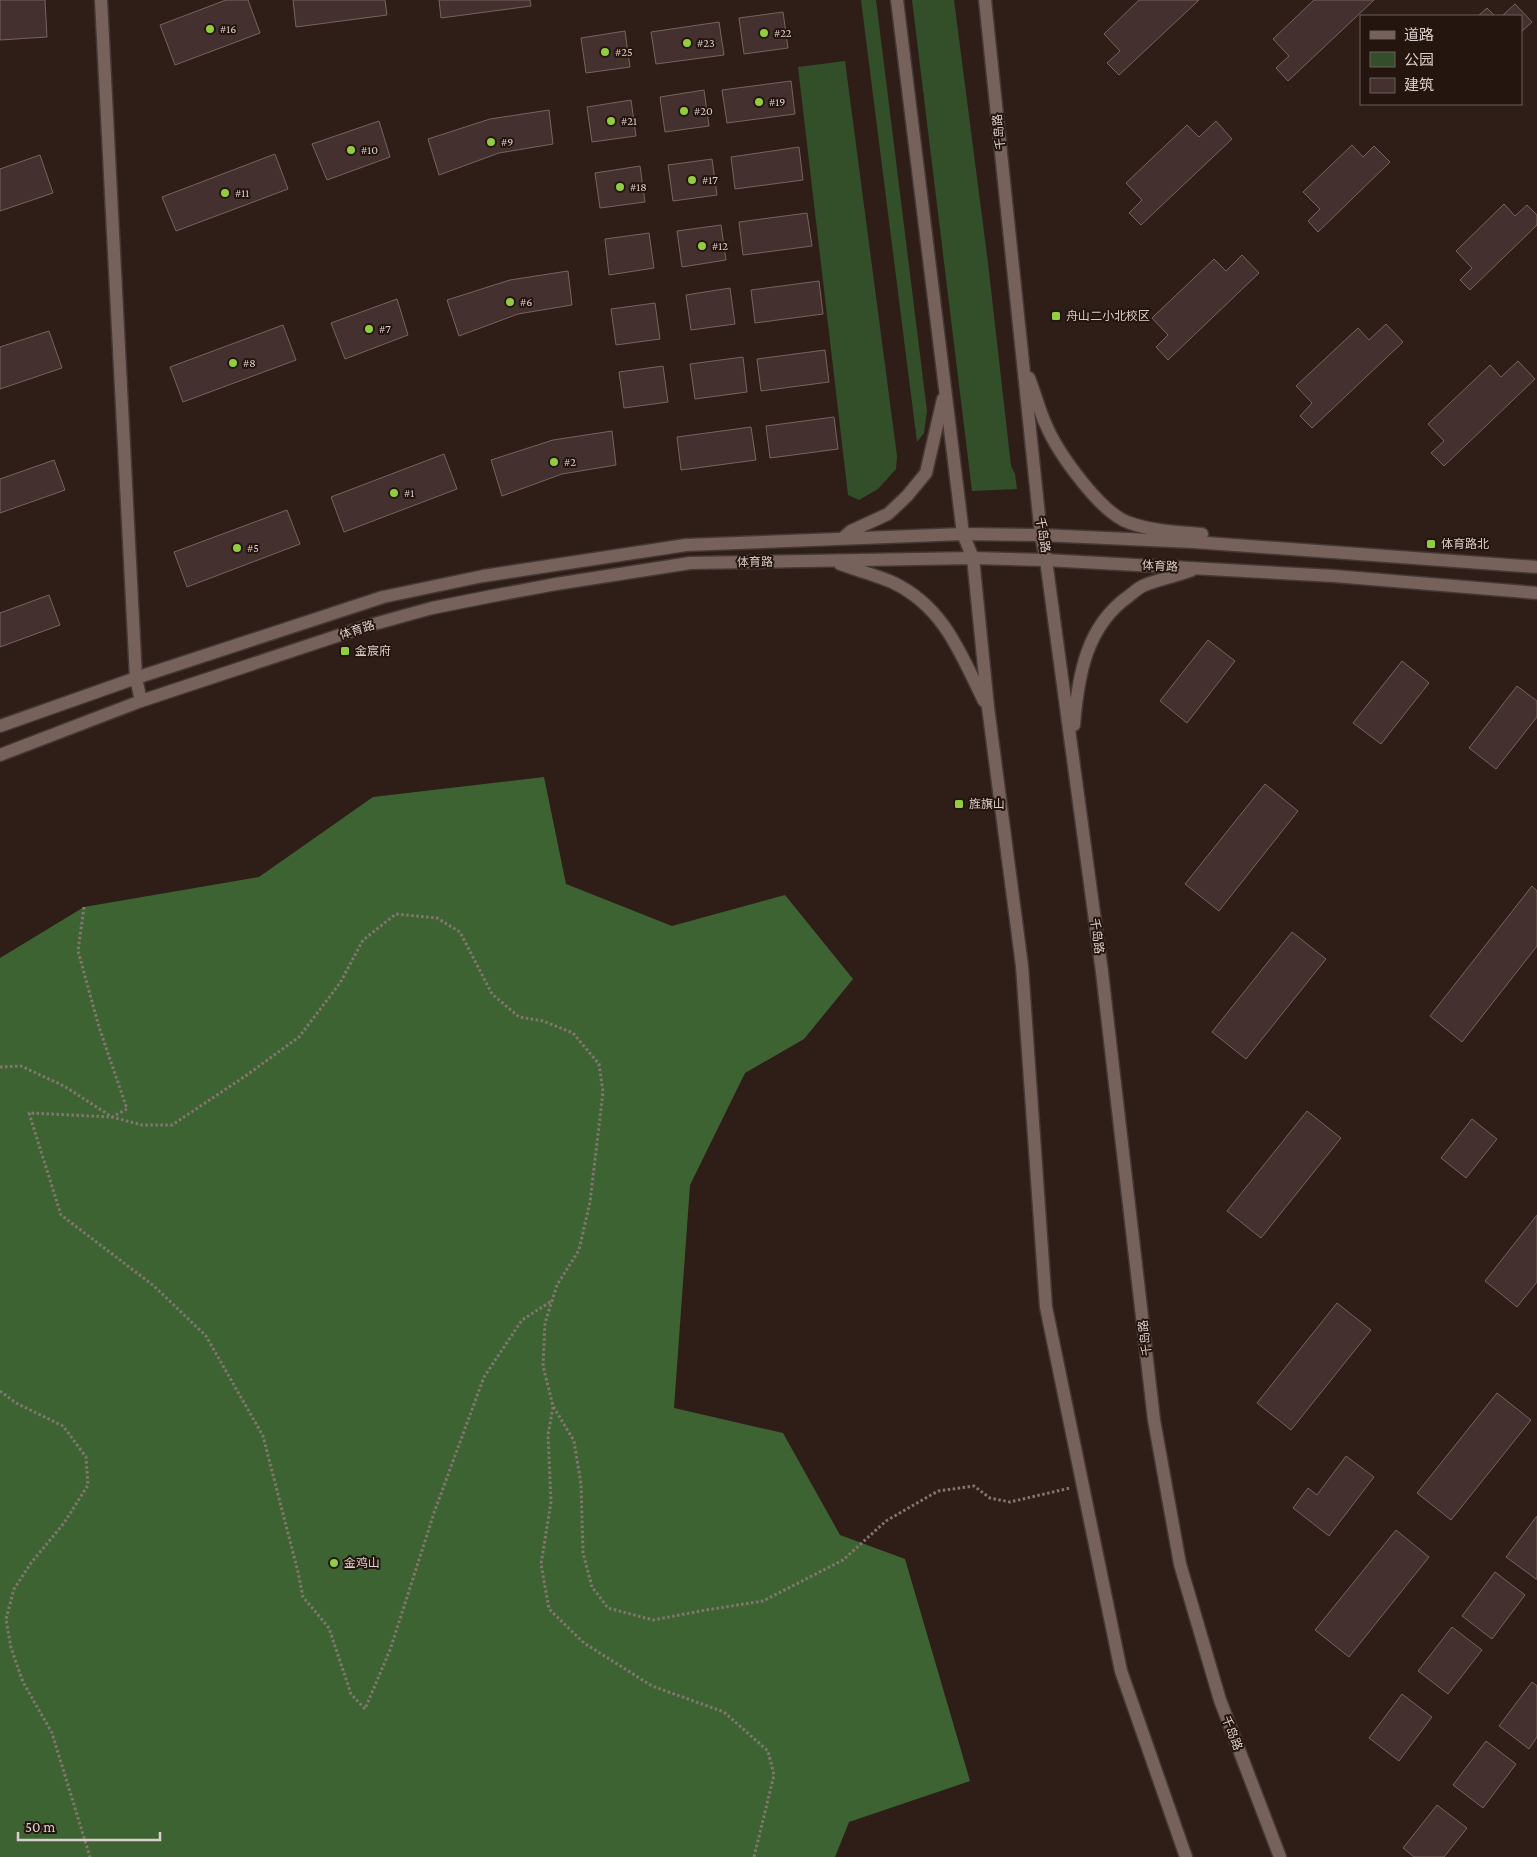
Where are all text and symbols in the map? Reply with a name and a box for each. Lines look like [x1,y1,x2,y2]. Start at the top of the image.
legend [1360,15,1522,105]
place label: #16 [220,22,236,36]
marker: #16 [204,23,216,35]
place label: #22 [774,26,792,40]
marker: #22 [758,27,770,39]
text: 道路 [1404,27,1434,43]
place label: #23 [697,36,715,50]
marker: #23 [681,37,693,49]
place label: #25 [615,45,633,59]
marker: #25 [599,46,611,58]
text: 公园 [1404,52,1434,68]
text: 建筑 [1404,77,1434,93]
place label: #19 [769,95,785,109]
marker: #19 [753,96,765,108]
place label: #20 [694,104,713,118]
marker: #20 [678,105,690,117]
street label: 千岛路 [990,113,1008,151]
place label: #21 [621,114,637,128]
marker: #21 [605,115,617,127]
place label: #9 [501,135,513,149]
marker: #9 [485,136,497,148]
place label: #10 [361,143,378,157]
marker: #10 [345,144,357,156]
place label: #17 [702,173,718,187]
marker: #17 [686,174,698,186]
place label: #18 [630,180,647,194]
marker: #18 [614,181,626,193]
place label: #11 [235,186,249,200]
marker: #11 [219,187,231,199]
place label: #12 [712,239,728,253]
marker: #12 [696,240,708,252]
place label: #6 [520,295,532,309]
marker: #6 [504,296,516,308]
place label: 舟山二小北校区 [1066,309,1150,323]
marker: 舟山二小北校区 [1050,310,1062,322]
place label: #7 [379,322,391,336]
marker: #7 [363,323,375,335]
place label: #8 [243,356,256,370]
marker: #8 [227,357,239,369]
place label: #2 [564,455,576,469]
marker: #2 [548,456,560,468]
place label: #1 [404,486,414,500]
marker: #1 [388,487,400,499]
street label: 千岛路 [1033,516,1053,554]
place label: 体育路北 [1441,537,1489,551]
marker: 体育路北 [1425,538,1437,550]
place label: #5 [247,541,259,555]
marker: #5 [231,542,243,554]
street label: 体育路 [737,555,773,569]
street label: 体育路 [1142,558,1178,574]
street label: 体育路 [338,618,376,642]
place label: 金宸府 [355,644,391,658]
marker: 金宸府 [339,645,351,657]
place label: 旌旗山 [969,797,1005,811]
marker: 旌旗山 [953,798,965,810]
street label: 千岛路 [1088,917,1106,955]
street label: 千岛路 [1136,1319,1154,1357]
place label: 金鸡山 [344,1556,380,1570]
marker: 金鸡山 [328,1557,340,1569]
street label: 千岛路 [1219,1714,1245,1752]
scale bar [18,1810,160,1842]
text: 50 m [25,1819,55,1835]

